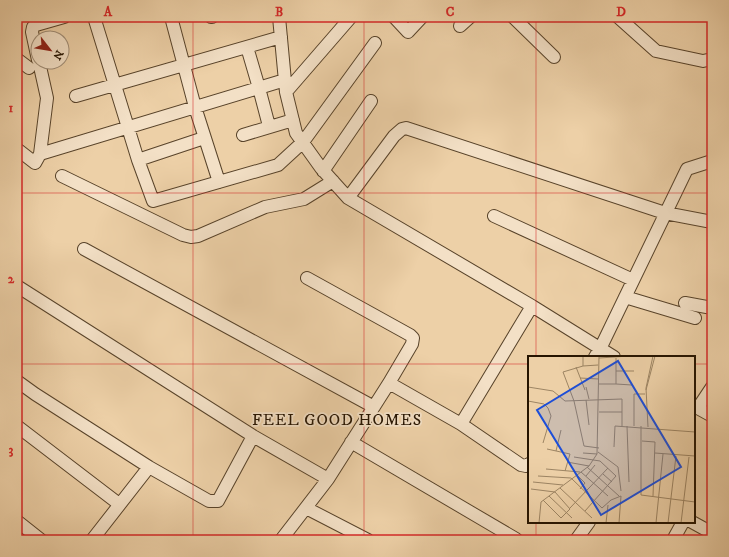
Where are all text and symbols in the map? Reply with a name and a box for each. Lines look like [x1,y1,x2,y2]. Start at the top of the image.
text: A [103,4,113,20]
text: B [275,4,283,20]
text: C [446,4,455,20]
text: D [616,4,626,20]
north arrow [30,30,70,70]
text: N [49,47,66,62]
text: 1 [9,100,14,116]
text: 2 [8,271,15,287]
inset map [528,356,695,523]
district label: FEEL GOOD HOMES [252,410,422,430]
text: 3 [9,442,14,458]

